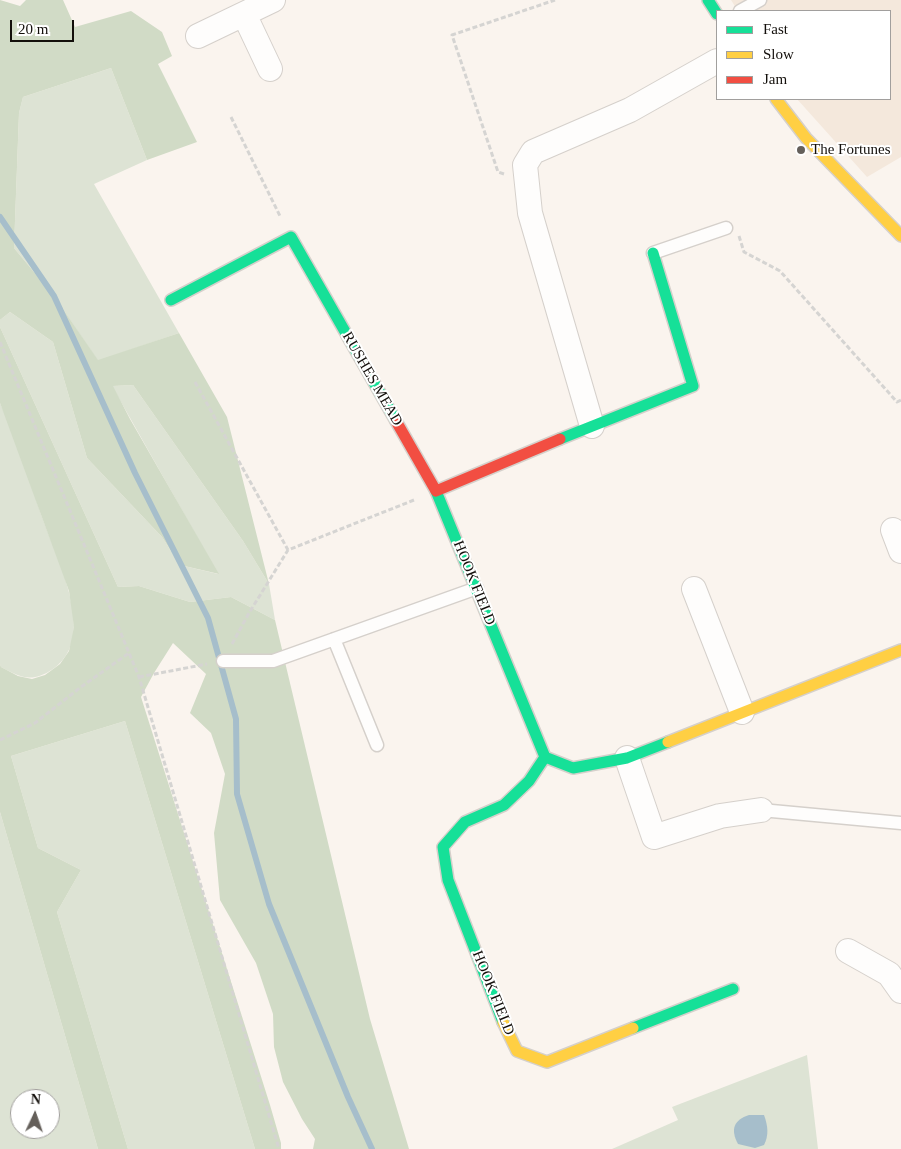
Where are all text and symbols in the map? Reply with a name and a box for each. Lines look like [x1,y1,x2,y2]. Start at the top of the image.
scale bar [12,10,76,42]
legend [716,10,891,100]
text: 20 m [18,21,48,37]
text: Fast [763,21,788,37]
text: Slow [763,46,794,62]
text: Jam [763,71,787,87]
place label: The Fortunes [811,141,891,159]
marker: The Fortunes [795,144,807,156]
street label: RUSHES MEAD [338,329,406,429]
street label: HOOK FIELD [449,538,499,628]
street label: HOOK FIELD [468,948,518,1038]
north arrow [10,1089,60,1139]
text: N [30,1092,41,1107]

